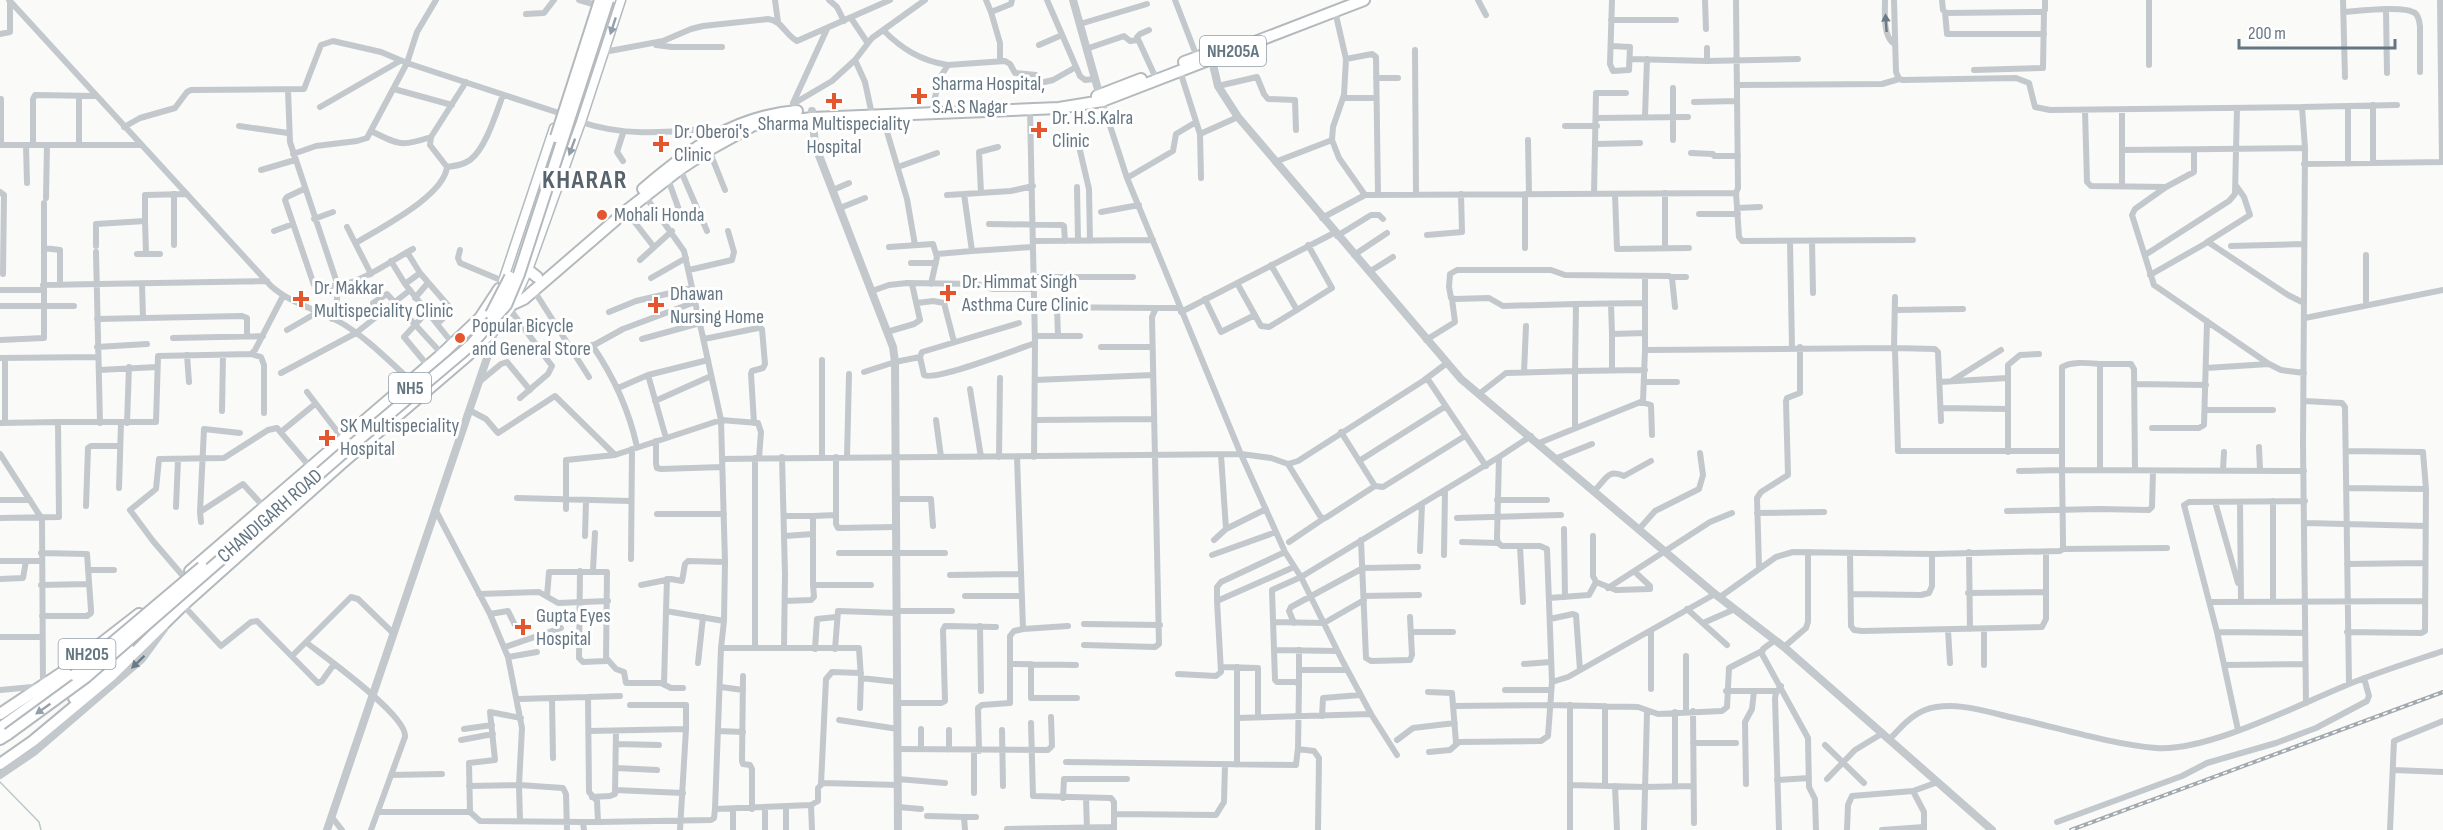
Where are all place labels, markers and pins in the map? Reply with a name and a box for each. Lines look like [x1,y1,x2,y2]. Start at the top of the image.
place label: Sharma Hospital, S.A.S Nagar [932,72,1045,119]
marker: Sharma Hospital, S.A.S Nagar [910,87,928,105]
marker: Sharma Multispeciality Hospital [825,92,843,110]
place label: Dr. H.S.Kalra Clinic [1052,106,1133,153]
place label: Sharma Multispeciality Hospital [758,112,911,159]
place label: Dr. Oberoi's Clinic [674,120,749,167]
marker: Dr. H.S.Kalra Clinic [1030,121,1048,139]
marker: Dr. Oberoi's Clinic [652,135,670,153]
place label: Mohali Honda [614,203,705,227]
marker: Mohali Honda [595,208,609,222]
place label: Dr. Himmat Singh Asthma Cure Clinic [961,270,1089,317]
place label: Dr. Makkar Multispeciality Clinic [314,276,453,323]
place label: Dhawan Nursing Home [670,282,764,329]
marker: Dr. Himmat Singh Asthma Cure Clinic [939,284,957,302]
marker: Dr. Makkar Multispeciality Clinic [292,290,310,308]
marker: Dhawan Nursing Home [647,296,665,314]
place label: Popular Bicycle and General Store [472,314,591,361]
marker: Popular Bicycle and General Store [453,331,467,345]
place label: SK Multispeciality Hospital [340,414,460,461]
marker: SK Multispeciality Hospital [318,429,336,447]
place label: Gupta Eyes Hospital [536,604,611,651]
marker: Gupta Eyes Hospital [514,618,532,636]

